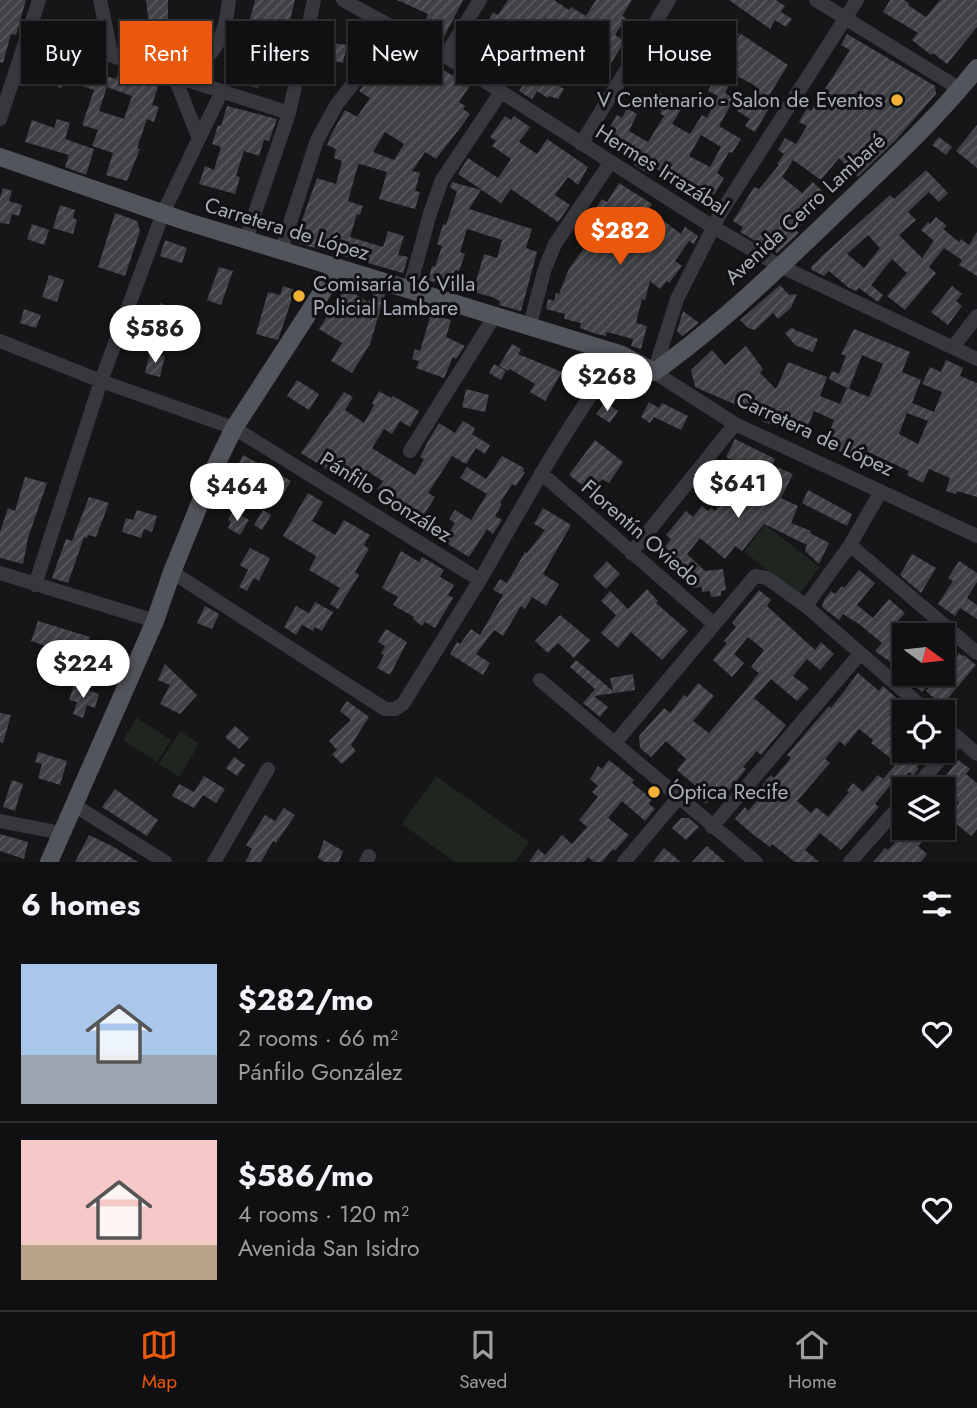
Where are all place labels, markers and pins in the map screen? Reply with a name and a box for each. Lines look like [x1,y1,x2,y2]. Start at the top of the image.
place label: V Centenario - Salon de Eventos [597,85,883,115]
marker: V Centenario - Salon de Eventos [889,92,905,108]
pin: $282 [579,208,661,267]
place label: Comisaría 16 Villa Policial Lambare [313,269,475,323]
marker: Comisaría 16 Villa Policial Lambare [291,288,307,304]
pin: $586 [114,306,196,365]
pin: $268 [566,354,648,413]
pin: $641 [697,461,779,520]
pin: $464 [196,463,278,523]
pin: $224 [42,640,124,700]
place label: Óptica Recife [668,777,789,807]
marker: Óptica Recife [646,784,662,800]

